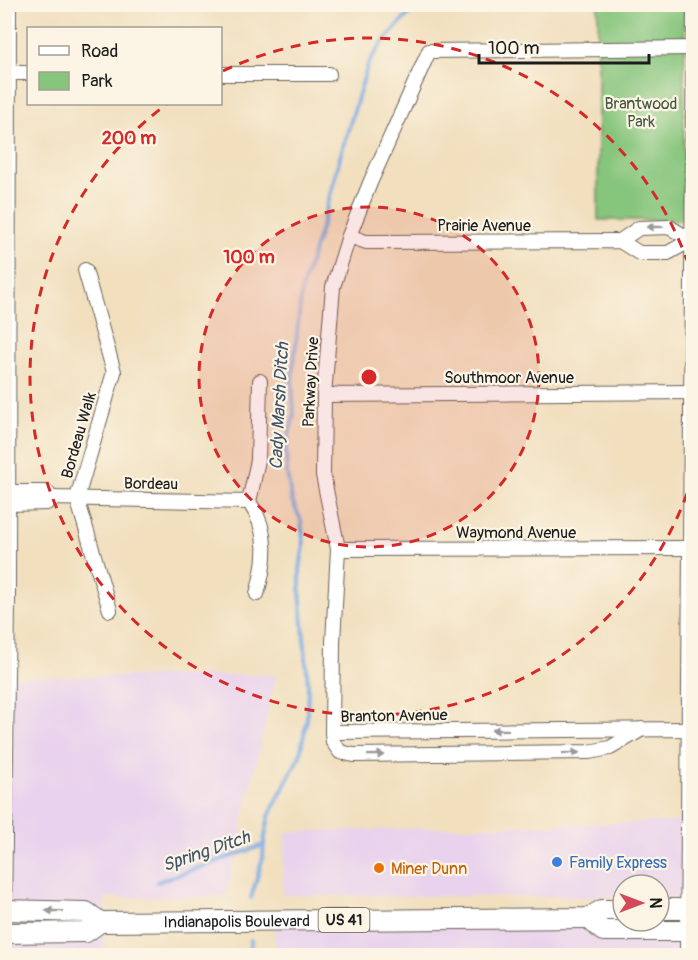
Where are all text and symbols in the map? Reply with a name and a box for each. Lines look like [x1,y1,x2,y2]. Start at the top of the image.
legend [27,27,222,105]
scale bar [479,27,648,65]
text: 100 m [488,37,540,60]
text: Road [81,40,118,63]
text: Park [81,70,113,93]
park label: Brantwood Park [605,94,677,132]
text: 200 m [102,127,156,150]
street label: Prairie Avenue [437,216,531,236]
one-way arrow [646,223,665,232]
text: 100 m [223,246,275,269]
street label: Parkway Drive [299,336,323,428]
water label: Cady Marsh Ditch [265,340,294,470]
centre of rings [359,367,379,387]
street label: Southmoor Avenue [444,368,574,388]
street label: Bordeau Walk [57,389,101,481]
street label: Bordeau [124,474,178,494]
street label: Waymond Avenue [456,523,576,543]
street label: Branton Avenue [340,705,448,727]
one-way arrow [491,726,510,735]
one-way arrow [562,748,581,758]
one-way arrow [367,750,386,760]
water label: Spring Ditch [159,825,254,877]
place label: Family Express [569,853,667,873]
marker: Family Express [550,855,564,869]
place label: Miner Dunn [391,859,467,879]
marker: Miner Dunn [372,861,386,875]
north arrow [611,873,671,933]
text: N [645,898,665,909]
one-way arrow [45,906,64,916]
road number: US 41 [318,908,370,932]
street label: Indianapolis Boulevard [163,911,310,932]

